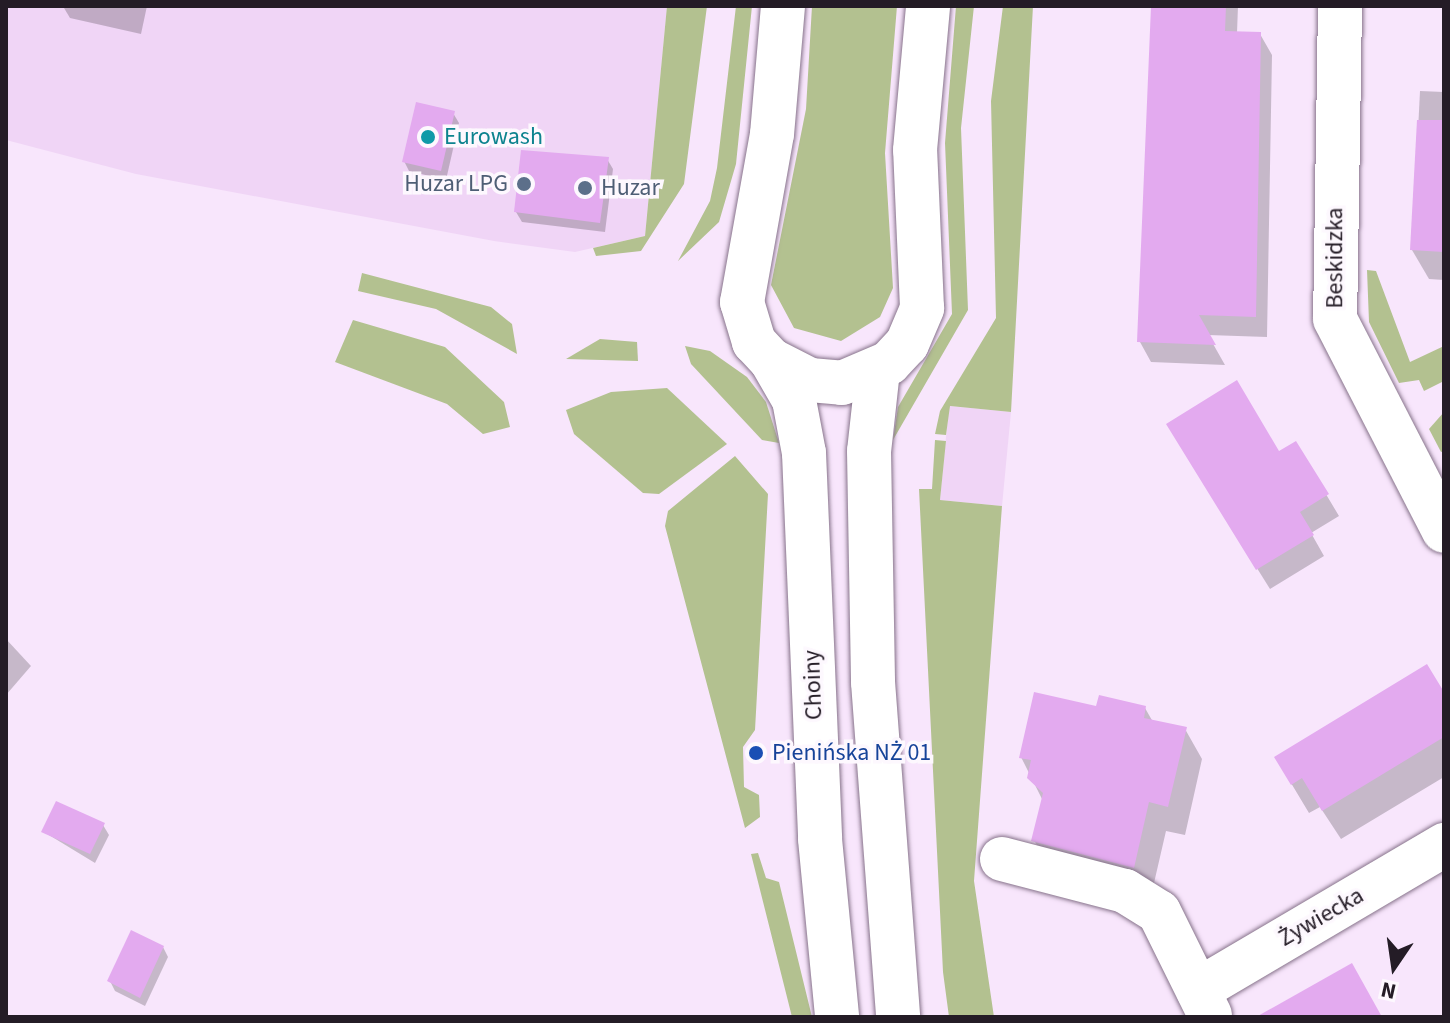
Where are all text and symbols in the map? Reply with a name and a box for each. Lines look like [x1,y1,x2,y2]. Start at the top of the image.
place label: Eurowash [444,123,543,151]
marker: Eurowash [419,128,437,146]
place label: Huzar LPG [404,170,508,198]
place label: Huzar [601,174,660,202]
marker: Huzar LPG [515,175,533,193]
marker: Huzar [576,179,594,197]
street label: Beskidzka [1321,207,1349,309]
street label: Choiny [797,650,829,720]
place label: Pienińska NŻ 01 [772,739,931,767]
marker: Pienińska NŻ 01 [747,744,765,762]
street label: Żywiecka [1273,881,1369,953]
north arrow [1354,927,1434,1007]
text: N [1378,973,1399,1008]

